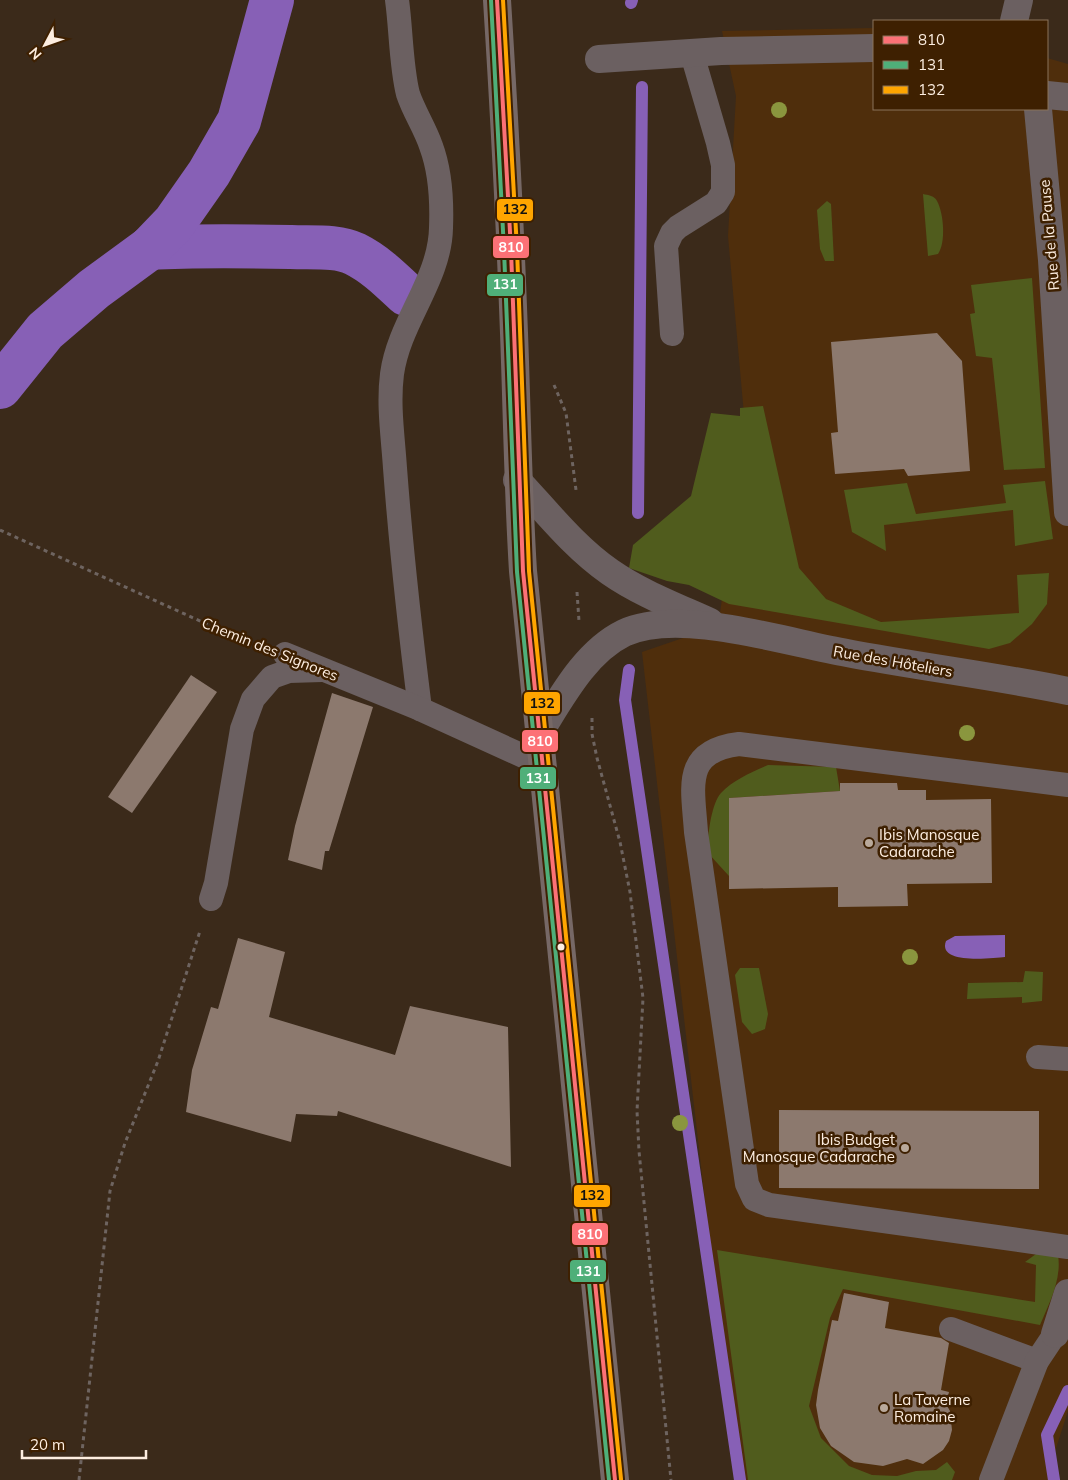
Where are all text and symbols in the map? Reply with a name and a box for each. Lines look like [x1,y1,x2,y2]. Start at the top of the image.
north arrow [20,20,70,70]
legend [873,20,1048,110]
text: 810 [918,30,945,49]
text: N [25,44,45,63]
text: 131 [918,55,945,74]
text: 132 [918,80,945,99]
street label: Rue de la Pause [1035,179,1063,291]
line badge: 132 [496,198,534,222]
text: 132 [502,200,528,218]
line badge: 810 [492,235,530,259]
text: 810 [498,238,524,256]
line badge: 131 [486,273,524,297]
text: 131 [492,275,518,293]
street label: Chemin des Signores [199,613,341,685]
street label: Rue des Hôteliers [832,641,954,681]
line badge: 132 [523,691,561,715]
text: 132 [529,694,555,712]
line badge: 810 [521,729,559,753]
text: 810 [527,732,553,750]
line badge: 131 [519,766,557,790]
text: 131 [525,769,551,787]
place label: Ibis Manosque Cadarache [879,825,979,861]
marker: Ibis Manosque Cadarache [863,837,875,849]
unlabelled marker [556,942,566,952]
place label: Ibis Budget Manosque Cadarache [743,1130,895,1166]
marker: Ibis Budget Manosque Cadarache [899,1142,911,1154]
line badge: 132 [573,1184,611,1208]
text: 132 [579,1186,605,1204]
line badge: 810 [571,1222,609,1246]
text: 810 [577,1225,603,1243]
line badge: 131 [569,1259,607,1283]
text: 131 [575,1262,601,1280]
place label: La Taverne Romaine [894,1390,970,1426]
marker: La Taverne Romaine [878,1402,890,1414]
scale bar [22,1428,146,1460]
text: 20 m [30,1435,65,1454]

